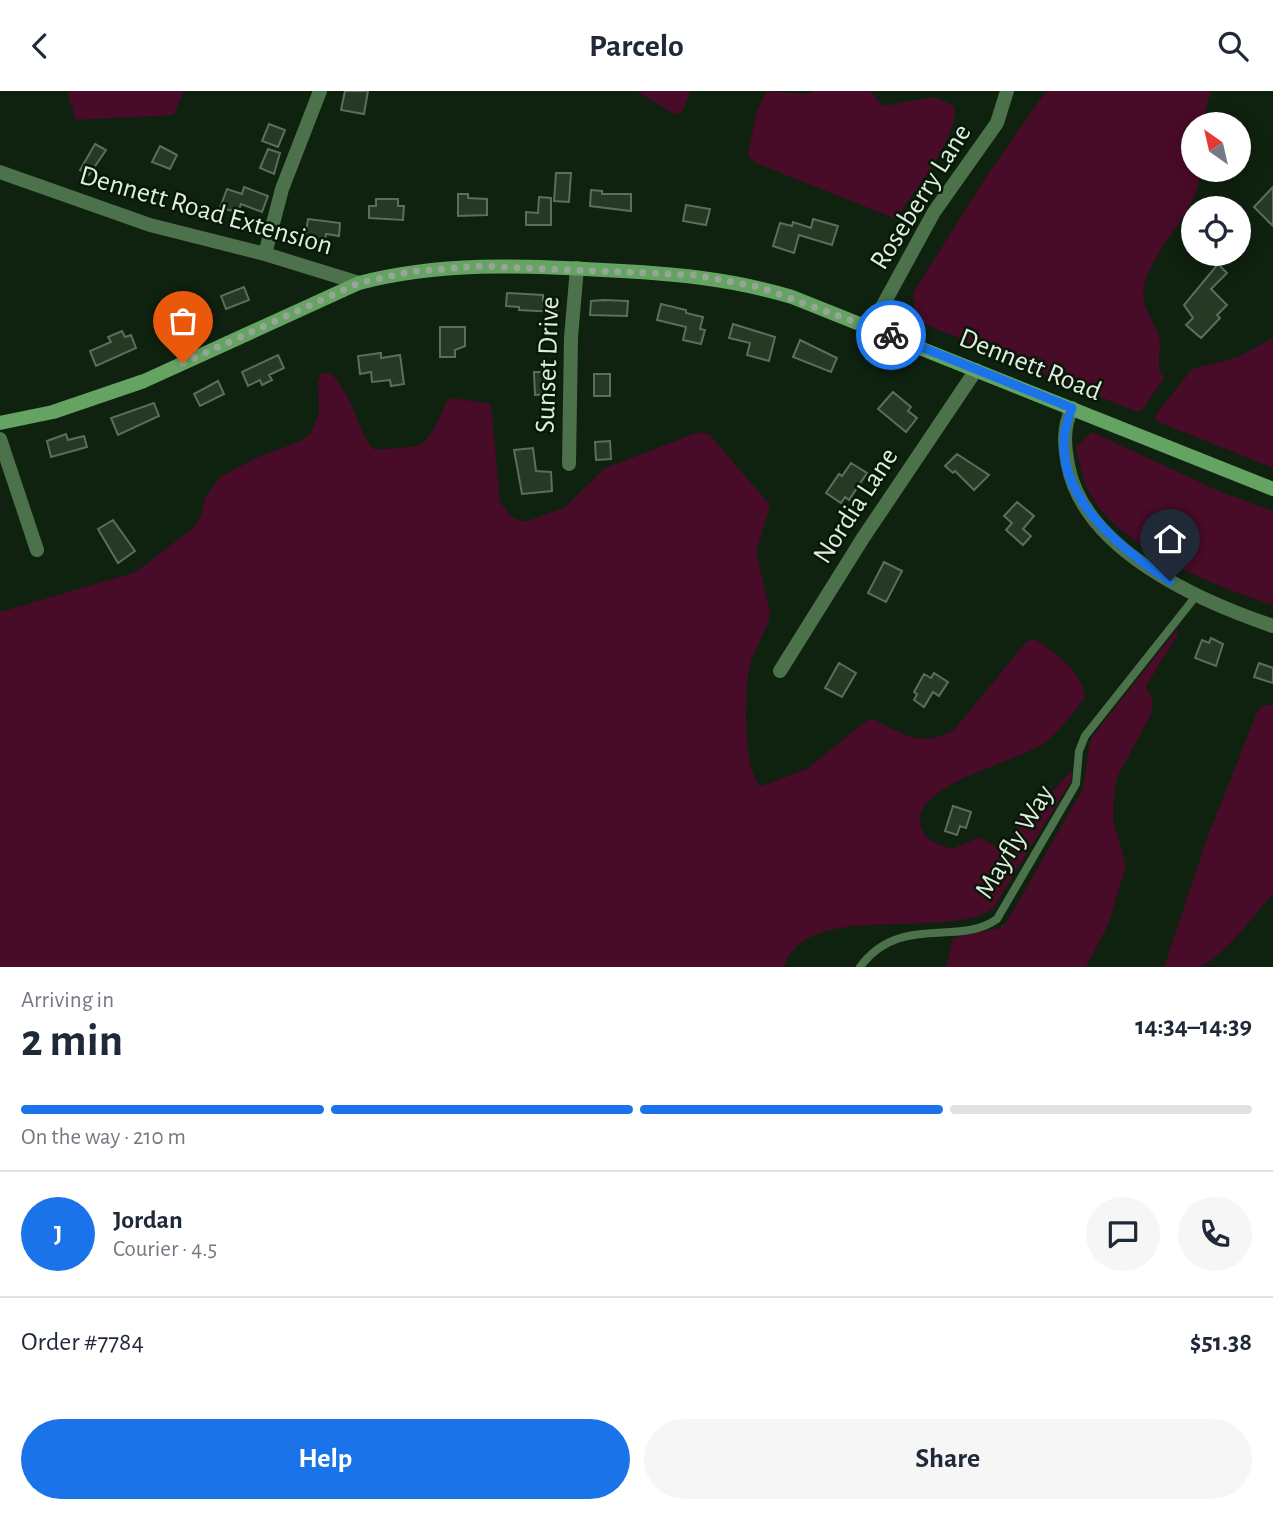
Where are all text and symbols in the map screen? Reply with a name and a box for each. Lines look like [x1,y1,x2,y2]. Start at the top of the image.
icon: back [21,27,59,65]
icon: search [1214,27,1252,65]
text: Parcelo [589,30,684,62]
north arrow [1181,112,1251,182]
map controls [1181,112,1251,266]
street label: Roseberry Lane [865,119,977,275]
street label: Dennett Road Extension [76,161,336,261]
button: locate [1181,196,1251,266]
pin [153,291,213,363]
street label: Sunset Drive [532,296,564,434]
courier [856,300,926,370]
icon: bag [164,302,202,340]
icon: bike [872,316,910,354]
street label: Dennett Road [955,324,1105,406]
street label: Nordia Lane [808,443,904,569]
pin [1140,509,1200,581]
icon: home [1151,520,1189,558]
street label: Mayfly Way [970,780,1060,904]
text: Arriving in [21,989,114,1012]
text: 14:34–14:39 [1135,1013,1252,1039]
text: 2 min [21,1018,123,1064]
text: On the way · 210 m [21,1126,186,1149]
button: chat [1086,1197,1160,1271]
button: phone [1178,1197,1252,1271]
text: Jordan [113,1207,183,1233]
text: J [54,1221,62,1247]
text: Courier · 4.5 [113,1238,217,1261]
text: Order #7784 [21,1329,144,1355]
text: $51.38 [1190,1329,1252,1355]
button: Help [21,1419,630,1499]
button: Share [644,1419,1252,1499]

